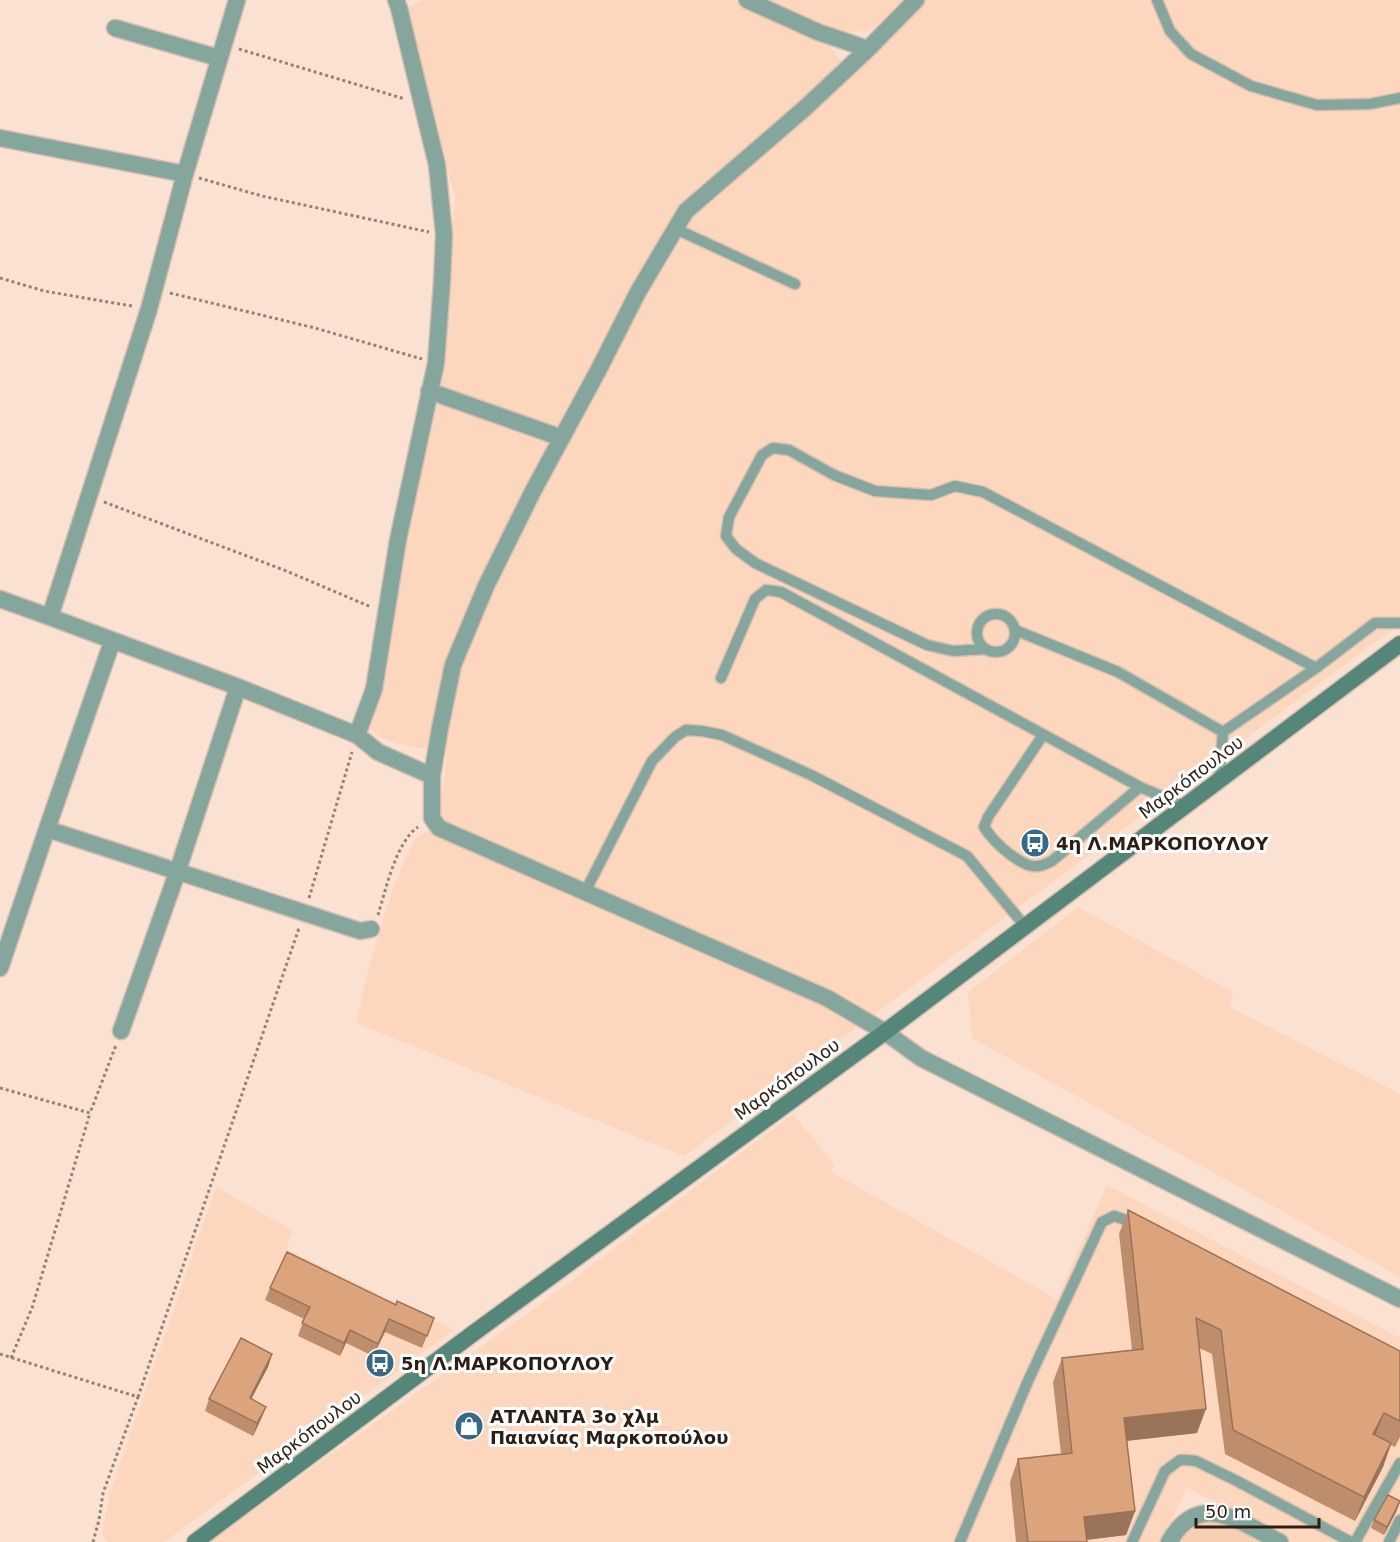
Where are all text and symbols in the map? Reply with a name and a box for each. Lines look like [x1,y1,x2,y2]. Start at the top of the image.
street label: Μαρκόπουλου [1135,731,1247,823]
bus stop icon: 4η Λ.ΜΑΡΚΟΠΟΥΛΟΥ [1019,827,1051,859]
place label: 4η Λ.ΜΑΡΚΟΠΟΥΛΟΥ [1056,833,1269,854]
street label: Μαρκόπουλου [730,1034,844,1124]
bus stop icon: 5η Λ.ΜΑΡΚΟΠΟΥΛΟΥ [364,1347,396,1379]
place label: 5η Λ.ΜΑΡΚΟΠΟΥΛΟΥ [401,1353,614,1374]
street label: Μαρκόπουλου [253,1386,365,1478]
place label: ΑΤΛΑΝΤΑ 3ο χλμ Παιανίας Μαρκοπούλου [490,1406,728,1448]
shop icon: ΑΤΛΑΝΤΑ 3ο χλμ Παιανίας Μαρκοπούλου [453,1410,485,1442]
scale bar [1196,1491,1319,1529]
text: 50 m [1205,1501,1251,1522]

